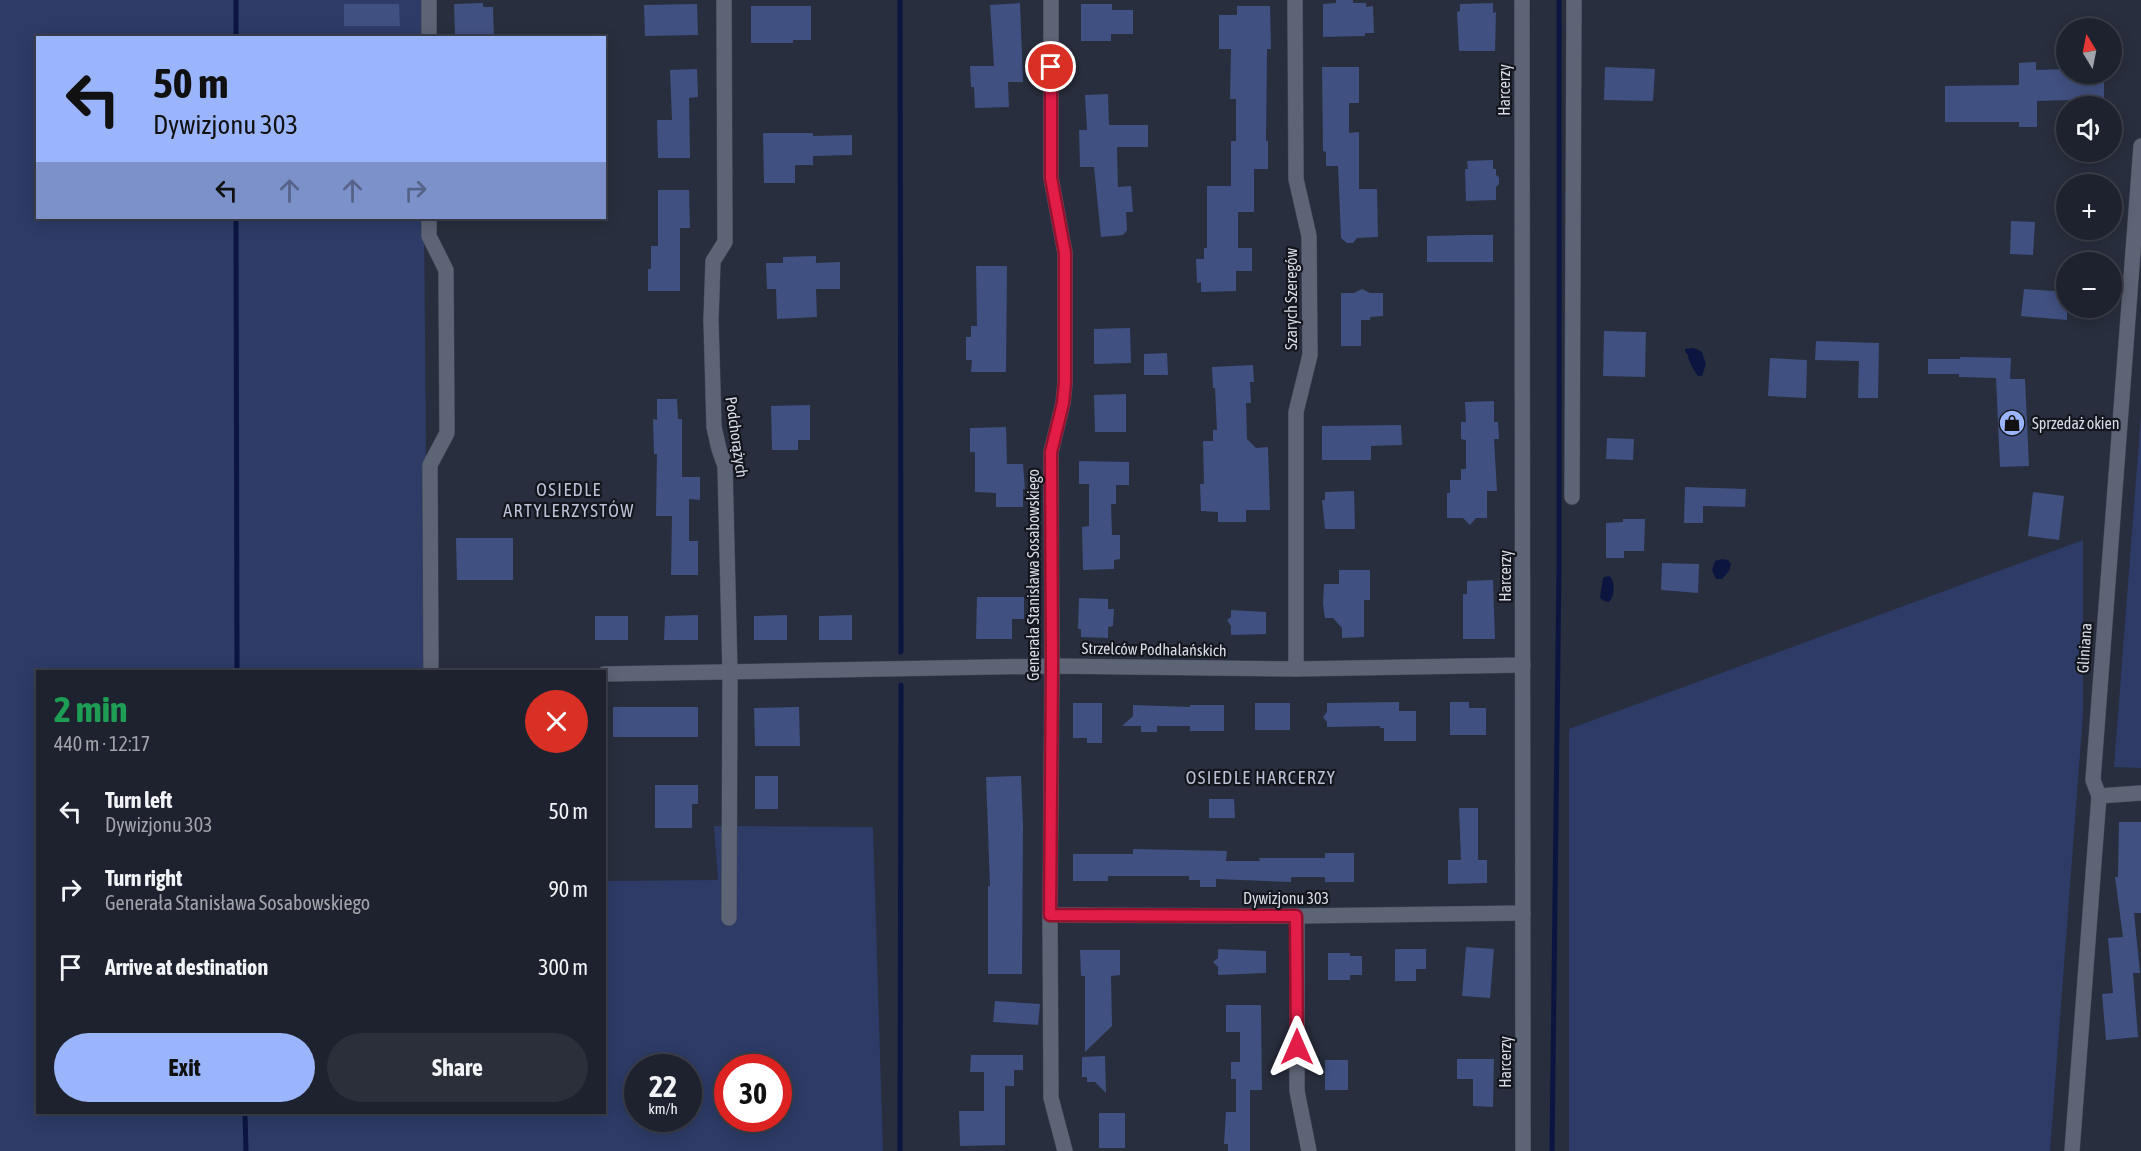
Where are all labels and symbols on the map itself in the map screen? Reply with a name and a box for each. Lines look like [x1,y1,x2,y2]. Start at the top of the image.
north arrow [2056,18,2122,84]
pin [1025,41,1076,92]
street label: Harcerzy [1495,64,1514,116]
street label: Szarych Szeregów [1282,248,1301,350]
street label: Podchorążych [721,395,752,479]
shop icon: Sprzedaż okien [1997,408,2027,438]
place label: Sprzedaż okien [2032,414,2120,433]
street label: Generała Stanisława Sosabowskiego [1024,469,1043,681]
district label: OSIEDLE ARTYLERZYSTÓW [503,479,635,521]
street label: Harcerzy [1496,550,1515,602]
street label: Gliniana [2073,622,2095,674]
street label: Strzelców Podhalańskich [1081,639,1227,659]
district label: OSIEDLE HARCERZY [1186,767,1336,788]
street label: Dywizjonu 303 [1243,889,1329,908]
position arrow [1265,1015,1329,1079]
street label: Harcerzy [1496,1036,1515,1088]
speed limit sign: 30 [714,1054,792,1132]

